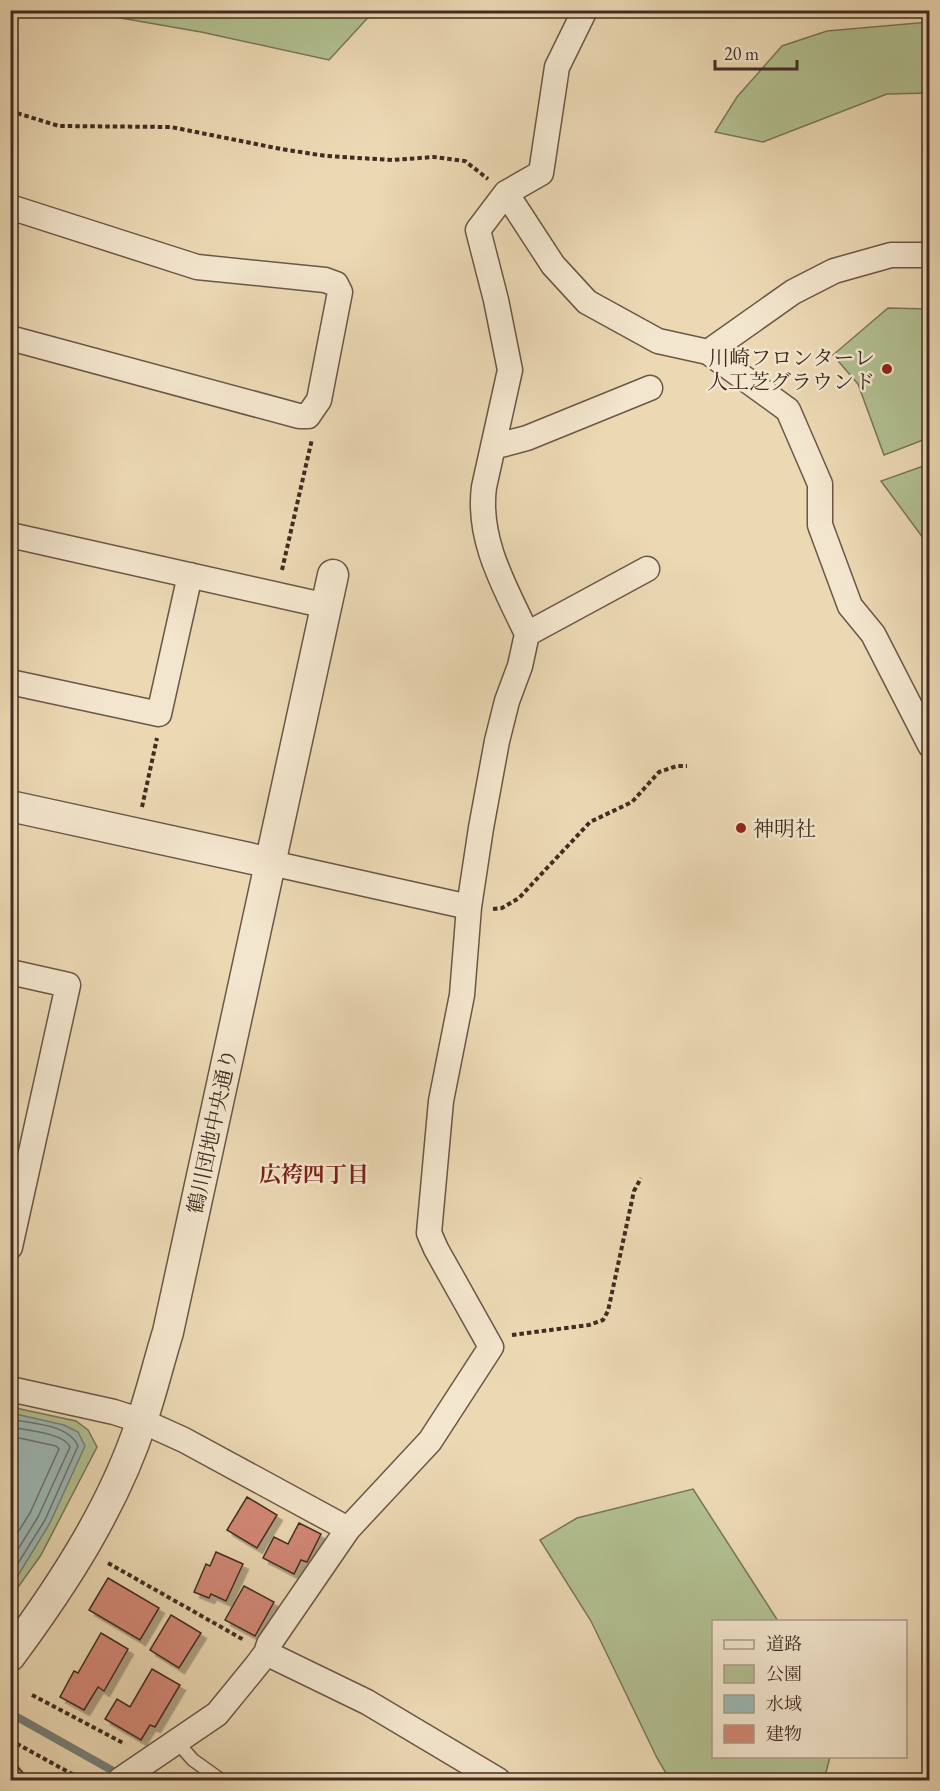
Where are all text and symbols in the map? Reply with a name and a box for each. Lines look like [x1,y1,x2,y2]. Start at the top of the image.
scale bar [715,33,798,71]
text: 20 m [724,42,759,65]
place label: 川崎フロンターレ 人工芝グラウンド [707,344,875,395]
marker: 川崎フロンターレ 人工芝グラウンド [880,362,894,376]
place label: 神明社 [753,815,816,842]
marker: 神明社 [734,821,748,835]
street label: 鶴川団地中央通り [181,1046,243,1216]
district label: 広袴四丁目 [259,1160,369,1189]
legend [712,1620,907,1758]
text: 道路 [766,1632,802,1655]
text: 公園 [766,1662,802,1685]
text: 水域 [766,1692,802,1715]
text: 建物 [766,1722,802,1745]

